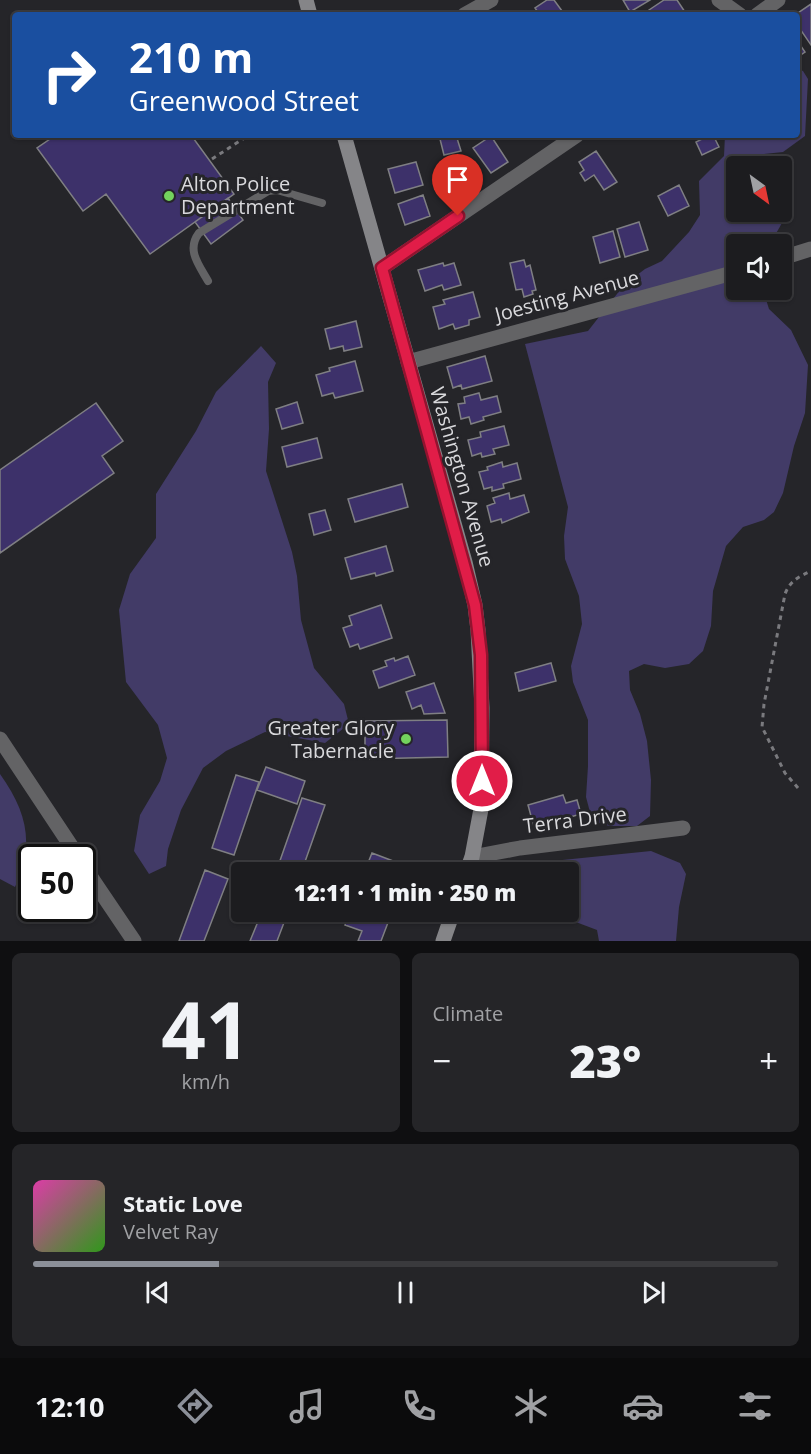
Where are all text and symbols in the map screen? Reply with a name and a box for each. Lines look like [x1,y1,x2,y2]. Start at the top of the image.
text: 210 m [129,28,253,85]
icon: right [30,36,108,114]
text: Greenwood Street [129,82,359,119]
pin [432,154,483,216]
north arrow [726,156,792,222]
map controls [726,156,792,300]
icon: arrive [441,163,474,196]
place label: Alton Police Department [181,170,295,220]
marker: Alton Police Department [162,189,176,203]
button: sound [726,234,792,300]
street label: Joesting Avenue [490,263,642,328]
street label: Washington Avenue [424,384,501,570]
place label: Greater Glory Tabernacle [267,714,395,764]
marker: Greater Glory Tabernacle [399,732,413,746]
position arrow [450,749,514,813]
street label: Terra Drive [522,800,628,839]
speed limit sign: 50 [18,844,96,922]
text: 12:11 · 1 min · 250 m [294,877,516,907]
text: 41 [161,976,250,1082]
text: Climate [433,1000,503,1027]
text: 23° [569,1030,641,1091]
text: − [433,1038,451,1083]
text: + [759,1038,778,1083]
text: km/h [181,1068,230,1095]
text: Static Love [123,1188,243,1218]
text: Velvet Ray [123,1218,218,1245]
icon: previous [141,1276,174,1309]
icon: pause [389,1276,422,1309]
icon: next [637,1276,670,1309]
icon: directions [174,1385,216,1427]
icon: music [286,1385,328,1427]
icon: phone [398,1385,440,1427]
icon: climate [510,1385,552,1427]
icon: car [622,1385,664,1427]
icon: filters [734,1385,776,1427]
text: 12:10 [35,1388,104,1425]

